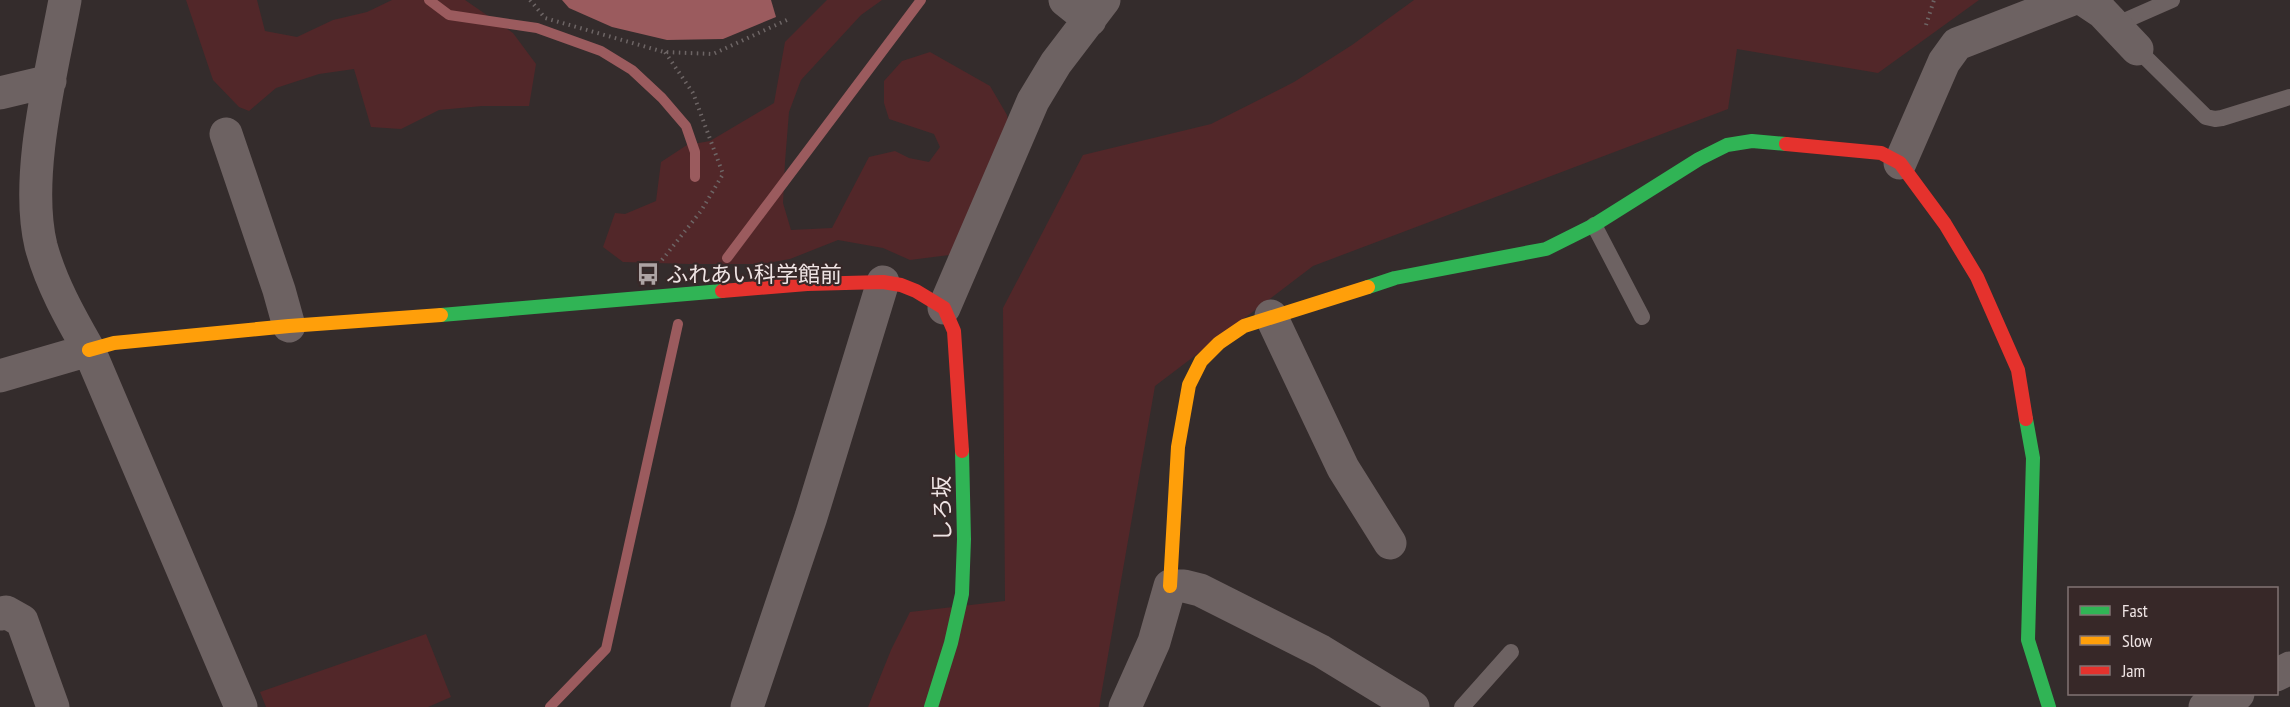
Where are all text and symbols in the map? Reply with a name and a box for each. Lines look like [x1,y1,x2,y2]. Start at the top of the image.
place label: ふれあい科学館前 [666,260,842,288]
bus stop icon: ふれあい科学館前 [635,261,661,287]
street label: しろ坂 [927,476,957,542]
legend [2068,587,2278,695]
text: Fast [2122,599,2148,622]
text: Slow [2122,629,2153,652]
text: Jam [2121,659,2145,682]

